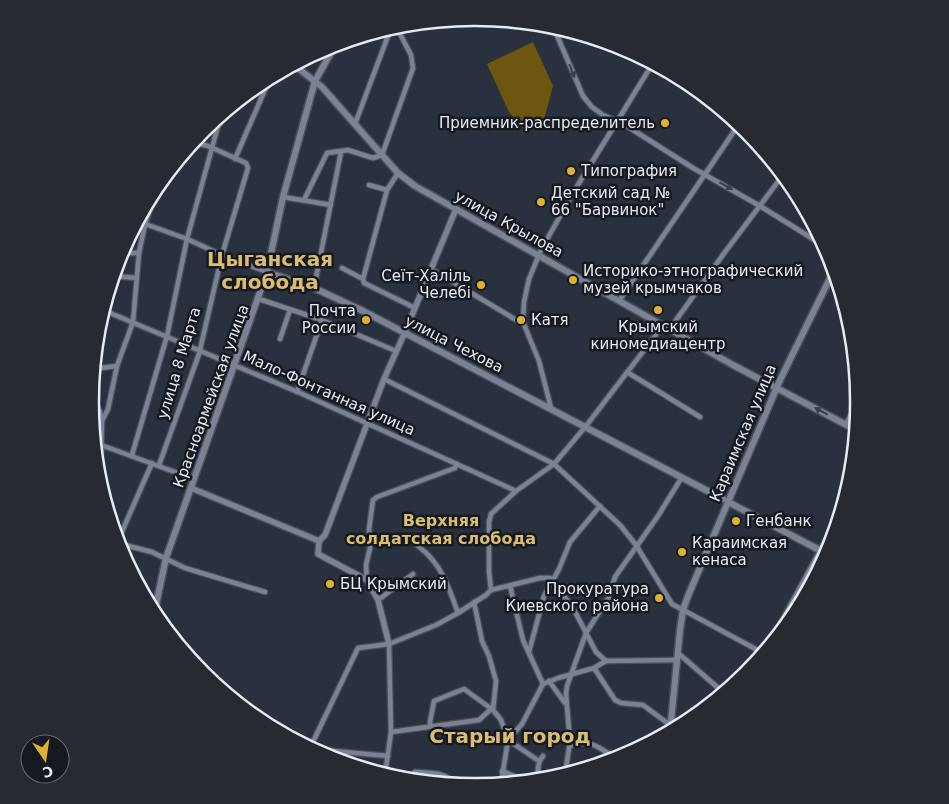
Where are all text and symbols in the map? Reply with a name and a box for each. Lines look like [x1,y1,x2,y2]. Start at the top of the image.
one-way arrow [568,64,576,79]
place label: Приемник-распределитель [439,114,655,132]
marker: Приемник-распределитель [659,117,671,129]
place label: Типография [580,162,677,180]
marker: Типография [565,165,577,177]
one-way arrow [718,182,733,190]
place label: Детский сад № 66 "Барвинок" [551,184,670,219]
street label: улица Крылова [452,187,566,261]
marker: Детский сад № 66 "Барвинок" [535,196,547,208]
district label: Цыганская слобода [207,247,333,294]
place label: Историко-этнографический музей крымчаков [583,262,803,297]
place label: Сеїт-Халіль Челебі [381,267,471,302]
marker: Историко-этнографический музей крымчаков [567,274,579,286]
marker: Сеїт-Халіль Челебі [475,279,487,291]
street label: Красноармейская улица [169,302,253,490]
place label: Почта России [302,302,356,337]
marker: Крымский киномедиацентр [652,304,664,316]
street label: улица 8 Марта [153,305,205,421]
street label: улица Чехова [402,311,506,377]
place label: Катя [531,311,569,329]
marker: Почта России [360,314,372,326]
marker: Катя [515,314,527,326]
place label: Крымский киномедиацентр [590,318,726,353]
street label: Мало-Фонтанная улица [240,347,418,439]
street label: Караимская улица [706,362,780,504]
one-way arrow [814,407,828,415]
district label: Верхняя солдатская слобода [346,511,536,548]
place label: Генбанк [746,512,812,530]
marker: Генбанк [730,515,742,527]
place label: Караимская кенаса [692,534,787,569]
marker: Караимская кенаса [676,546,688,558]
place label: БЦ Крымский [340,575,447,593]
marker: БЦ Крымский [324,578,336,590]
place label: Прокуратура Киевского района [506,580,649,615]
marker: Прокуратура Киевского района [653,592,665,604]
district label: Старый город [429,724,591,748]
north arrow [20,734,70,784]
text: С [41,763,55,781]

